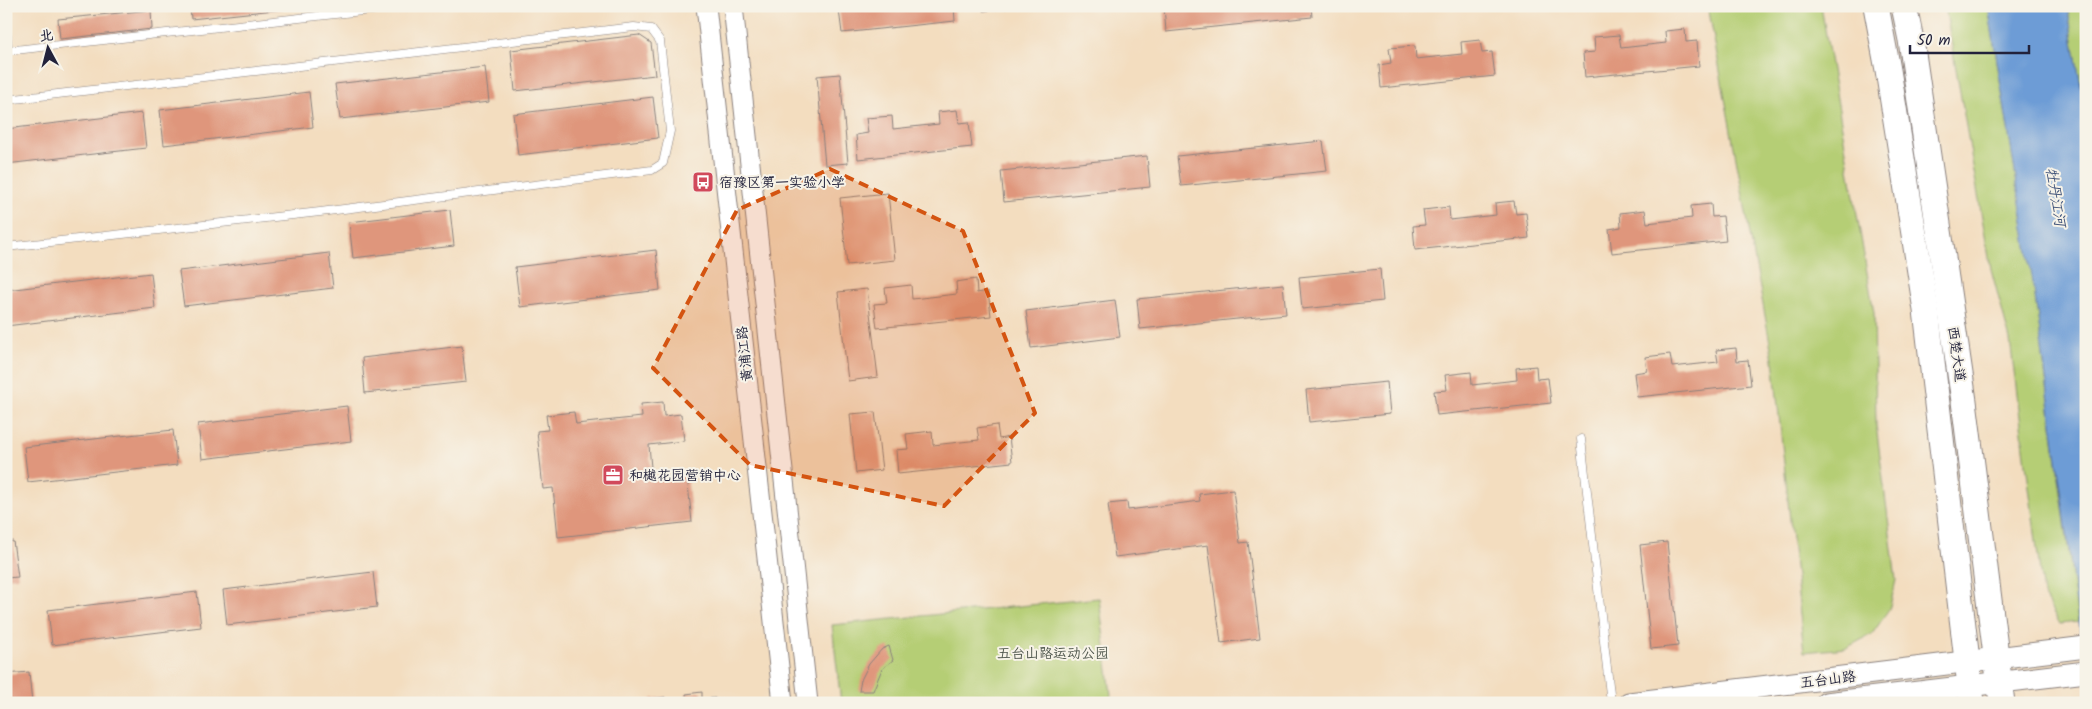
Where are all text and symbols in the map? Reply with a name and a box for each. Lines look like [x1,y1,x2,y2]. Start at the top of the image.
north arrow [22,22,72,72]
scale bar [1910,22,2028,54]
text: 北 [38,24,55,48]
text: 50 m [1917,29,1951,53]
water label: 牡丹江河 [2038,166,2072,232]
bus stop icon: 宿豫区第一实验小学 [691,170,715,194]
place label: 宿豫区第一实验小学 [719,172,845,194]
street label: 黄浦江路 [731,325,759,383]
street label: 西楚大道 [1941,325,1971,383]
office icon: 和樾花园营销中心 [601,463,625,487]
place label: 和樾花园营销中心 [629,465,741,487]
park label: 五台山路运动公园 [997,643,1109,665]
street label: 五台山路 [1799,666,1857,694]

